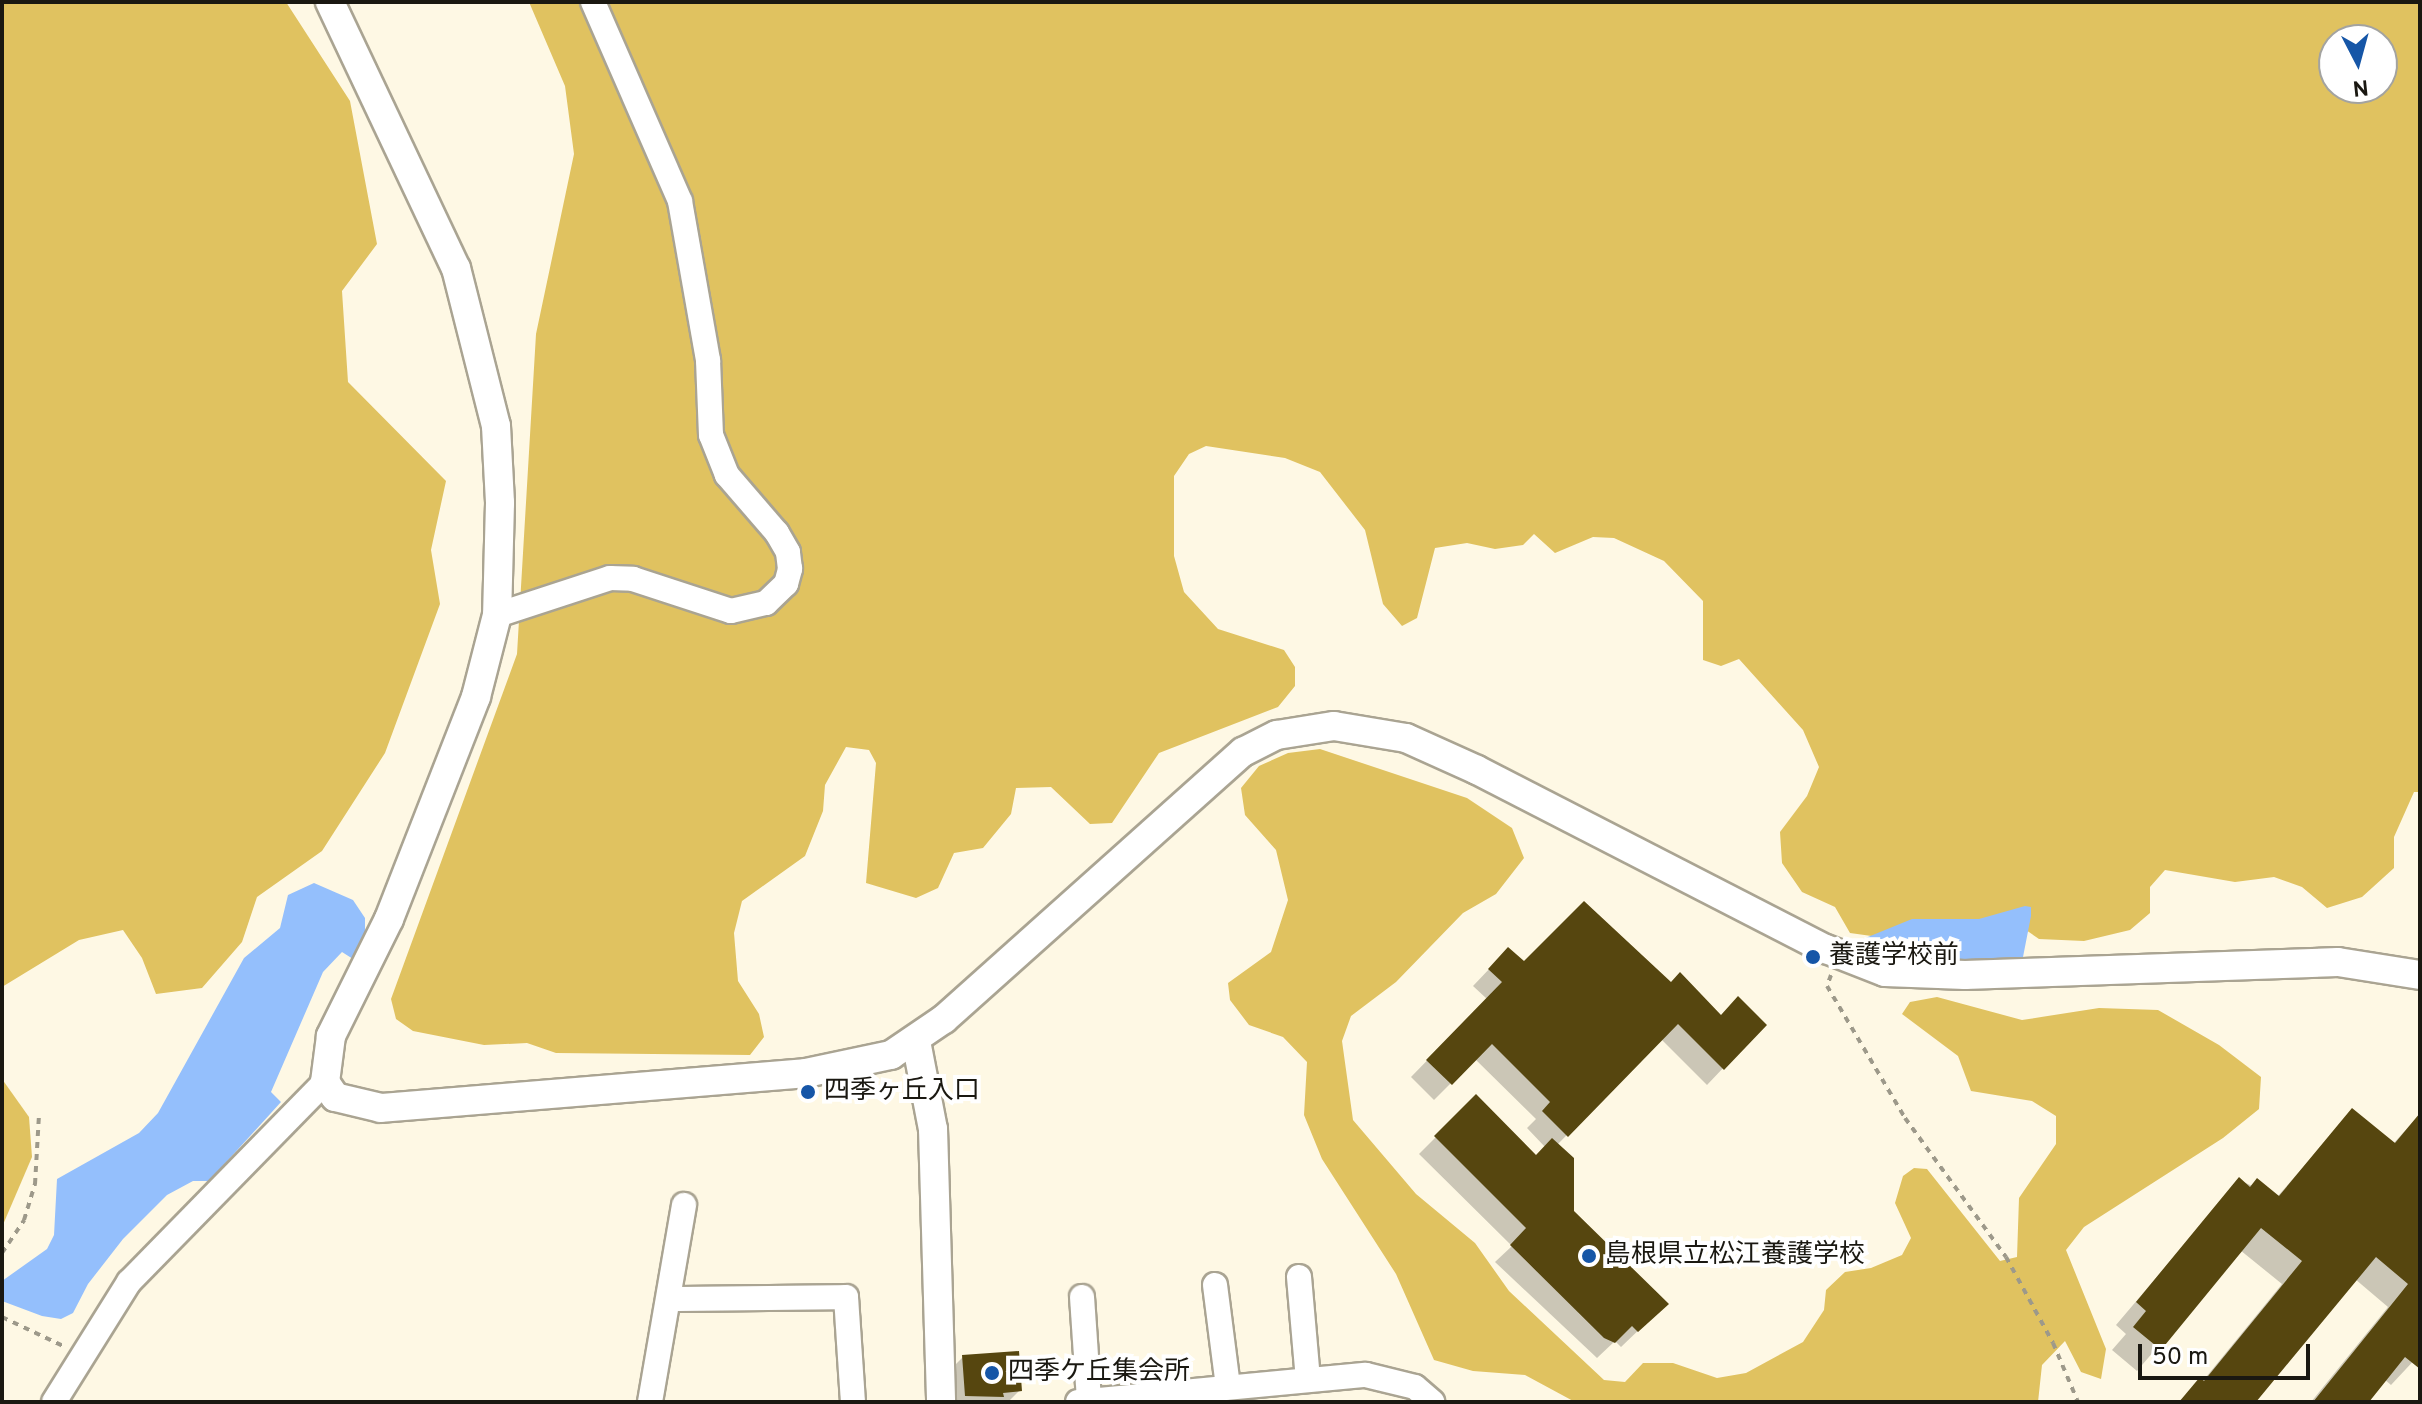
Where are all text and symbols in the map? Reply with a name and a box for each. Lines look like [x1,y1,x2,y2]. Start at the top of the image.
north arrow [2318,24,2398,104]
text: N [2351,72,2370,101]
place label: 養護学校前 [1829,941,1959,973]
marker: 養護学校前 [1804,948,1822,966]
place label: 四季ヶ丘入口 [824,1076,980,1108]
marker: 四季ヶ丘入口 [799,1083,817,1101]
place label: 島根県立松江養護学校 [1605,1240,1865,1272]
marker: 島根県立松江養護学校 [1580,1247,1598,1265]
scale bar [2142,1328,2314,1378]
text: 50 m [2152,1343,2208,1373]
place label: 四季ケ丘集会所 [1008,1357,1190,1389]
marker: 四季ケ丘集会所 [983,1364,1001,1382]

